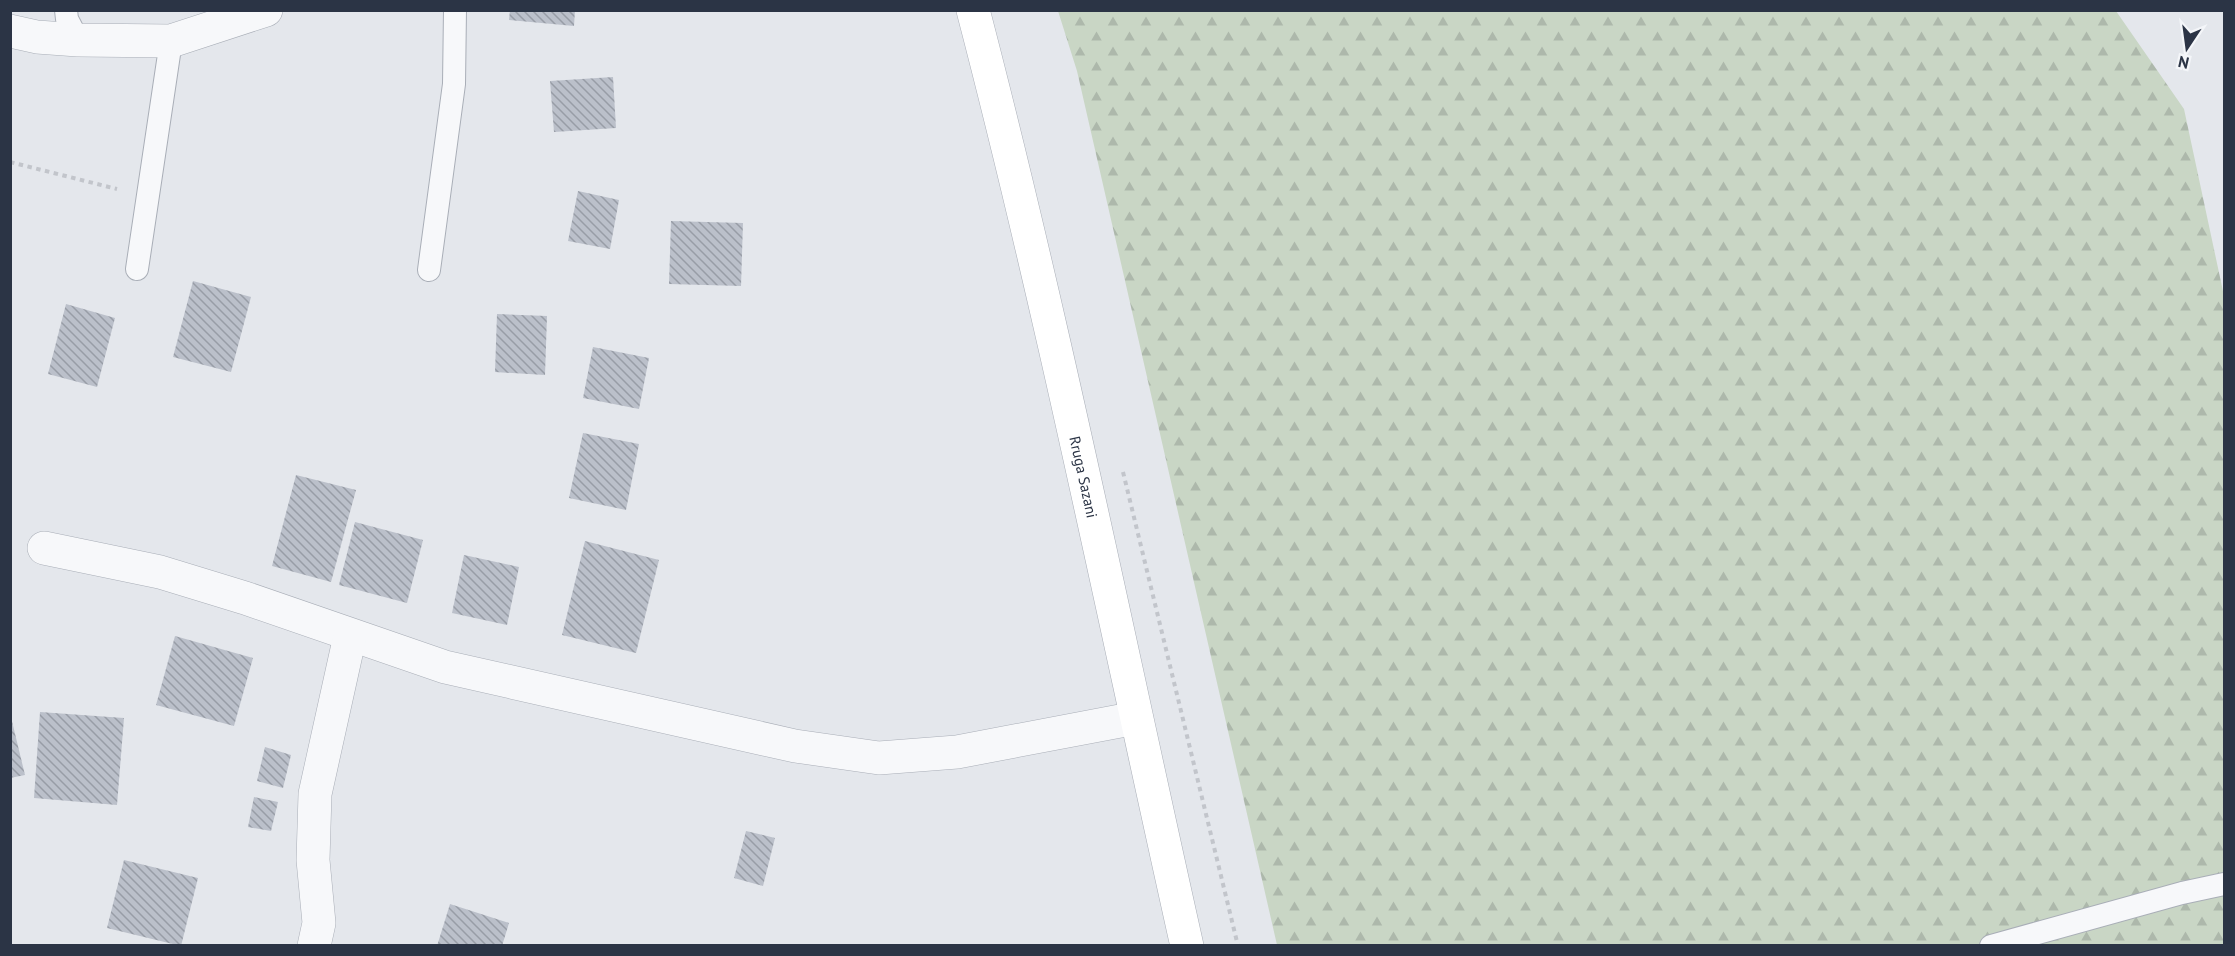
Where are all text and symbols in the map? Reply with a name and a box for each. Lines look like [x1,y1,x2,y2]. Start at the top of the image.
north arrow [2157,18,2217,78]
text: N [2176,52,2191,74]
street label: Rruga Sazani [1066,434,1102,520]

